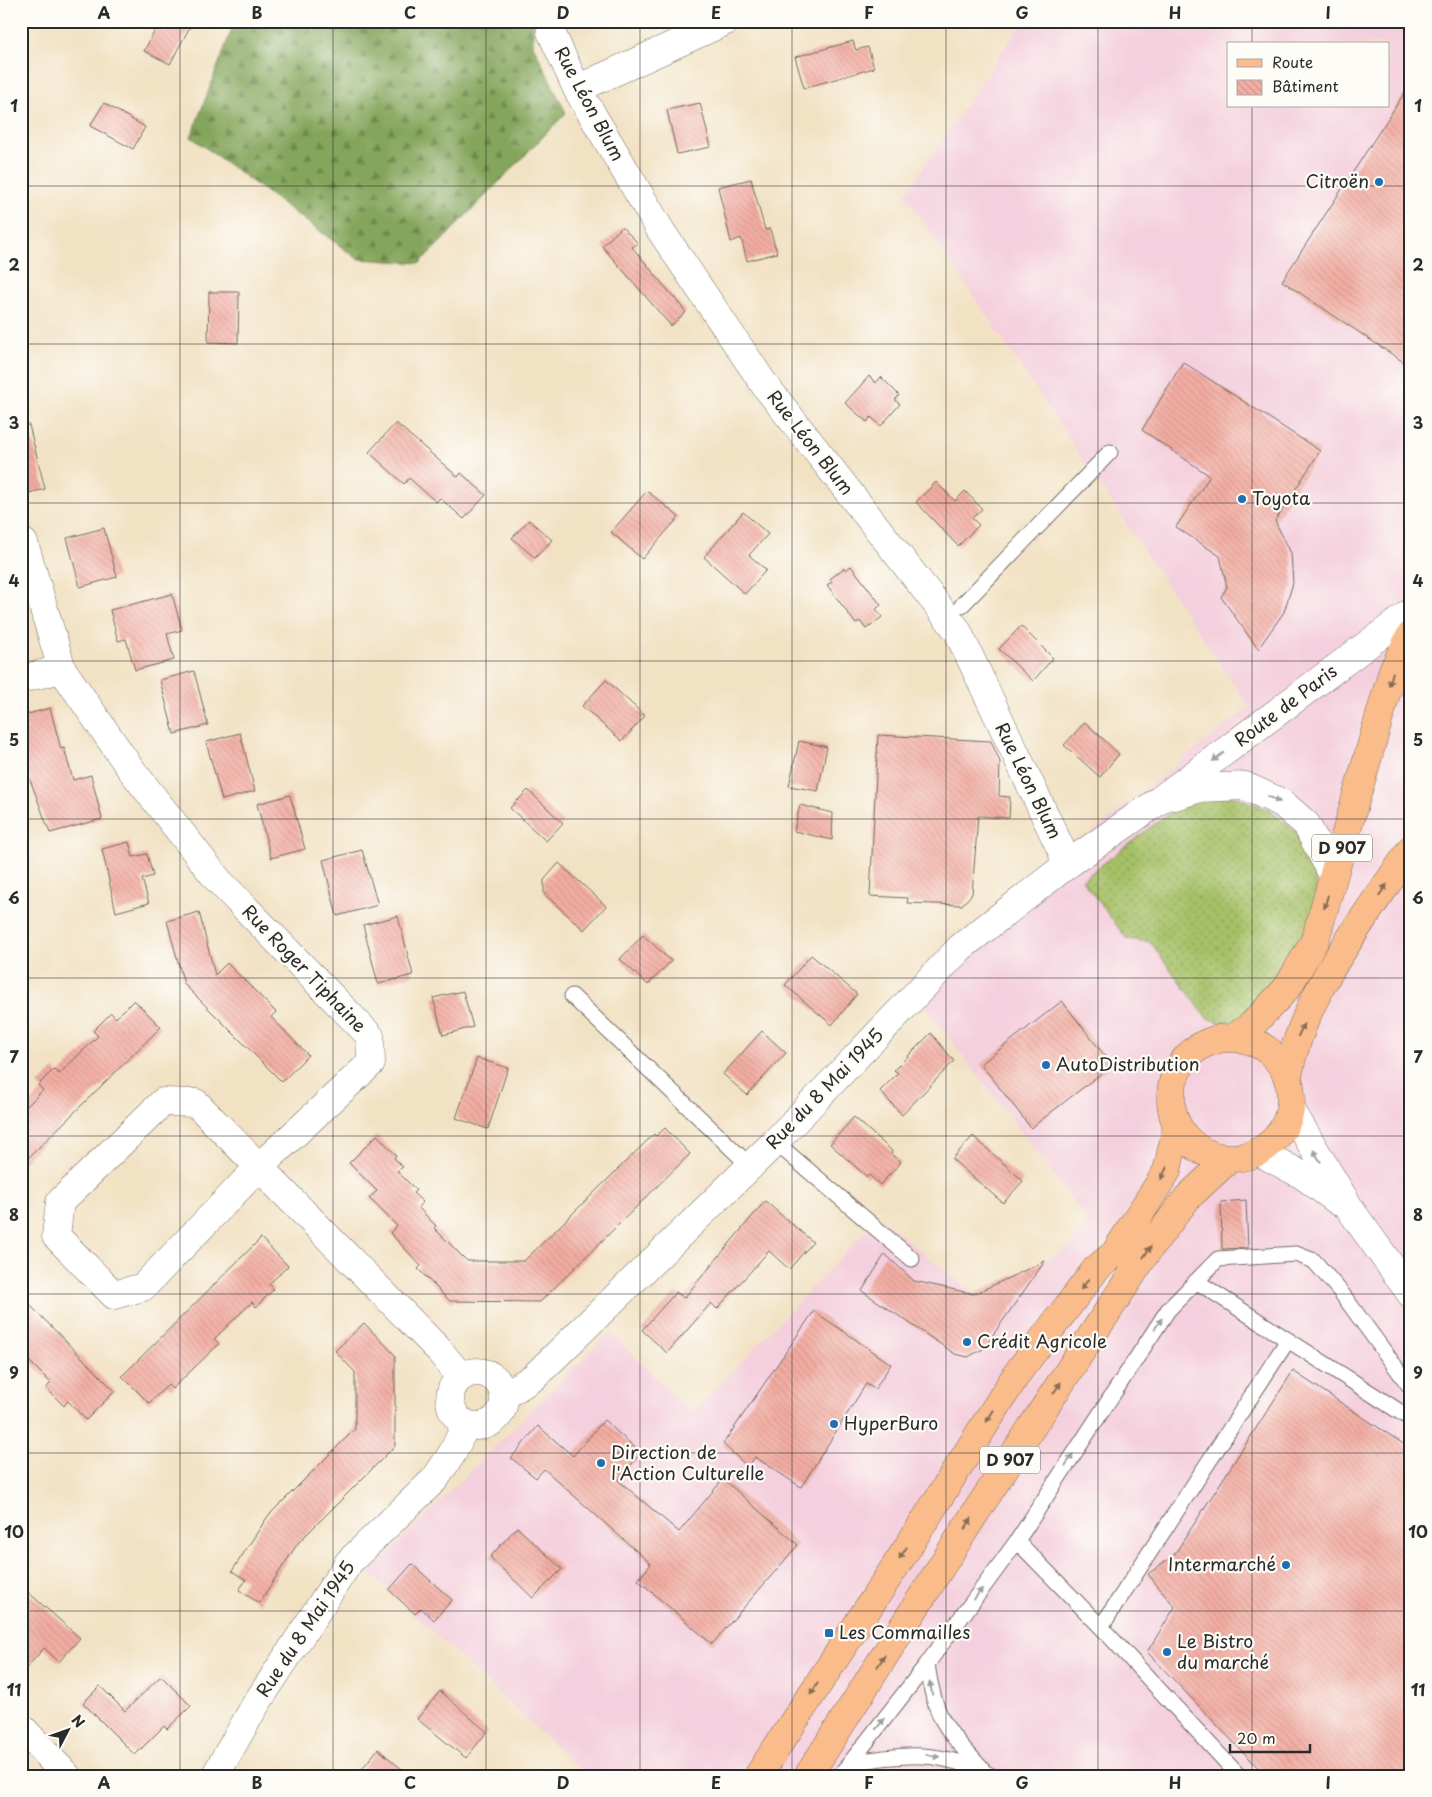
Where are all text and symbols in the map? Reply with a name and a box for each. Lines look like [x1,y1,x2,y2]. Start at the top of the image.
text: A [98,0,111,24]
text: B [252,0,263,24]
text: C [404,0,416,24]
text: D [557,0,569,24]
text: E [711,0,721,24]
text: F [864,0,874,24]
text: G [1015,0,1029,24]
text: H [1169,0,1181,24]
text: I [1325,0,1331,24]
street label: Rue Léon Blum [549,41,632,165]
legend [1227,42,1390,108]
text: Route [1272,50,1313,73]
text: Bâtiment [1272,74,1339,97]
text: 1 [10,93,18,117]
text: 1 [1414,93,1422,117]
place label: Citroën [1305,167,1369,194]
marker: Citroën [1373,176,1385,188]
text: 2 [8,252,20,276]
text: 2 [1412,252,1424,276]
street label: Rue Léon Blum [762,384,861,500]
text: 3 [9,410,19,434]
text: 3 [1413,410,1423,434]
place label: Toyota [1252,484,1311,511]
marker: Toyota [1236,493,1248,505]
text: 4 [9,568,20,592]
text: 4 [1413,568,1424,592]
street label: Route de Paris [1228,657,1342,753]
one-way arrow [1386,672,1394,687]
street label: Rue Léon Blum [989,718,1069,843]
text: 5 [9,727,19,751]
text: 5 [1413,727,1423,751]
one-way arrow [1212,751,1225,762]
one-way arrow [1267,795,1281,803]
road number: D 907 [1312,834,1372,861]
one-way arrow [1378,883,1388,897]
text: 6 [8,885,20,909]
text: 6 [1412,885,1424,909]
one-way arrow [1321,895,1329,910]
street label: Rue Roger Tiphaine [237,898,373,1038]
street label: Rue du 8 Mai 1945 [759,1021,889,1155]
one-way arrow [1297,1022,1306,1037]
text: 7 [9,1044,19,1068]
text: 7 [1413,1044,1423,1068]
place label: AutoDistribution [1056,1050,1200,1077]
marker: AutoDistribution [1040,1059,1052,1071]
one-way arrow [1313,1149,1322,1162]
one-way arrow [1160,1166,1168,1180]
text: 8 [9,1202,19,1226]
text: 8 [1413,1202,1423,1226]
one-way arrow [1142,1246,1152,1259]
one-way arrow [1079,1277,1090,1290]
one-way arrow [1154,1317,1163,1331]
place label: Crédit Agricole [977,1327,1107,1354]
marker: Crédit Agricole [961,1336,973,1348]
text: 9 [9,1360,19,1384]
text: 9 [1413,1360,1423,1384]
one-way arrow [1053,1381,1062,1395]
place label: HyperBuro [844,1409,938,1436]
one-way arrow [986,1410,995,1423]
marker: HyperBuro [828,1418,840,1430]
place label: Direction de l'Action Culturelle [611,1438,764,1486]
road number: D 907 [980,1446,1040,1474]
one-way arrow [1065,1453,1074,1467]
marker: Direction de l'Action Culturelle [595,1457,607,1469]
one-way arrow [963,1517,973,1530]
text: 10 [4,1519,24,1543]
text: 10 [1408,1519,1428,1543]
one-way arrow [899,1547,908,1560]
place label: Intermarché [1168,1550,1276,1577]
street label: Rue du 8 Mai 1945 [249,1554,361,1702]
marker: Intermarché [1280,1559,1292,1571]
one-way arrow [973,1587,983,1601]
place label: Les Commailles [839,1618,971,1645]
marker: Les Commailles [823,1627,835,1639]
place label: Le Bistro du marché [1177,1627,1269,1675]
marker: Le Bistro du marché [1161,1646,1173,1658]
one-way arrow [876,1654,886,1667]
text: 11 [7,1677,21,1701]
text: 11 [1411,1677,1425,1701]
one-way arrow [926,1680,934,1696]
one-way arrow [810,1683,819,1696]
north arrow [42,1704,92,1754]
text: N [67,1710,90,1732]
one-way arrow [875,1718,886,1731]
scale bar [1230,1722,1310,1754]
text: 20 m [1237,1726,1276,1749]
one-way arrow [926,1753,942,1761]
text: A [98,1770,111,1794]
text: B [252,1770,263,1794]
text: C [404,1770,416,1794]
text: D [557,1770,569,1794]
text: E [711,1770,721,1794]
text: F [864,1770,874,1794]
text: G [1015,1770,1029,1794]
text: H [1169,1770,1181,1794]
text: I [1325,1770,1331,1794]

